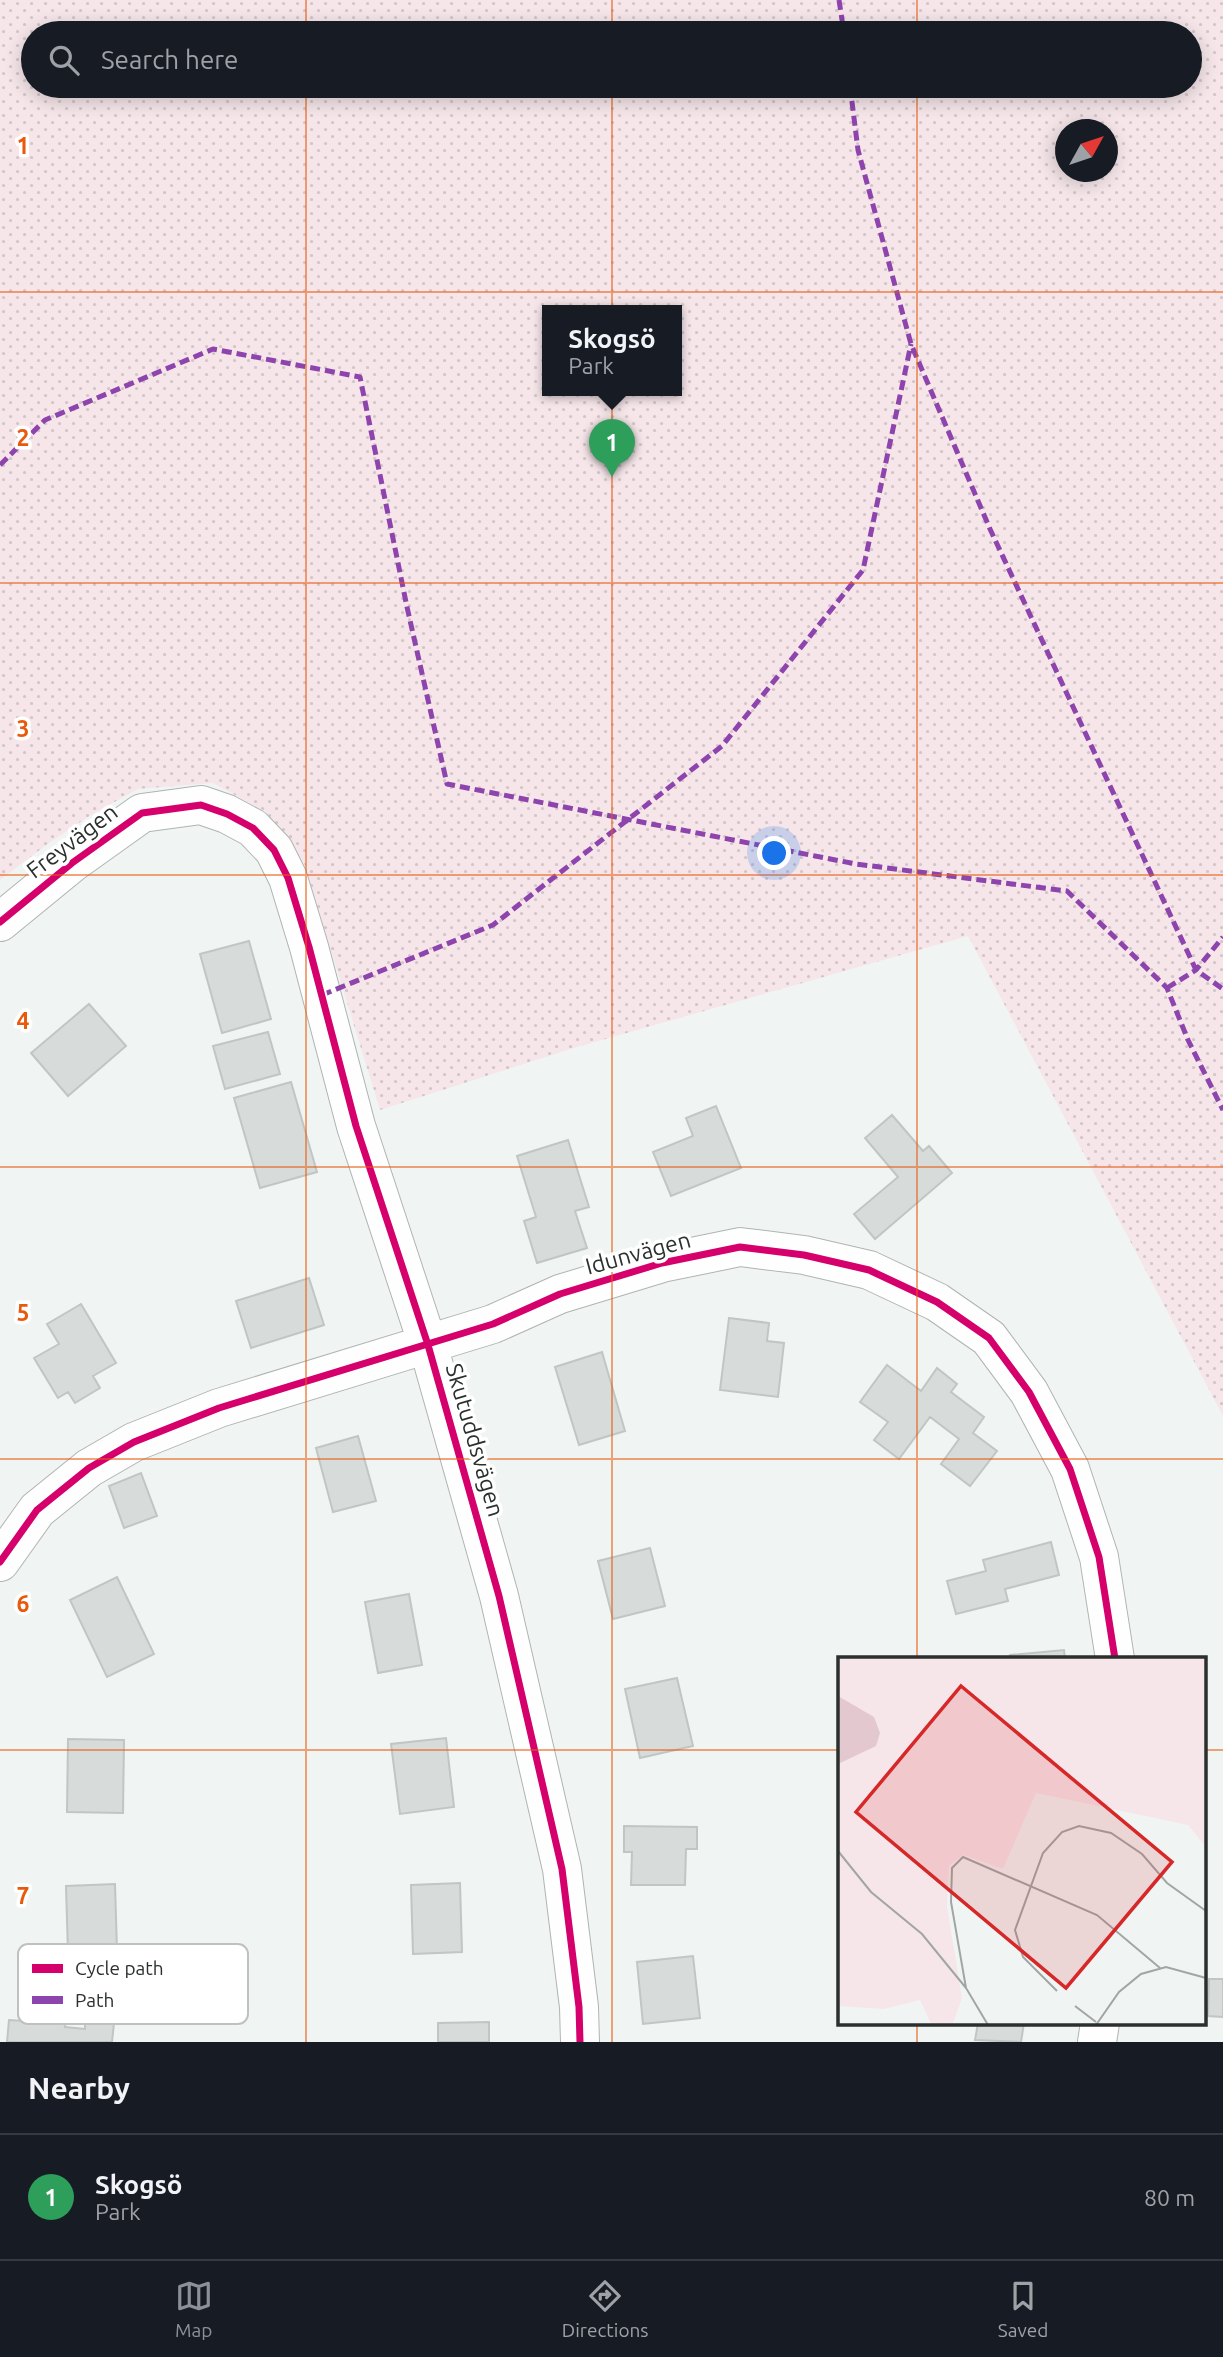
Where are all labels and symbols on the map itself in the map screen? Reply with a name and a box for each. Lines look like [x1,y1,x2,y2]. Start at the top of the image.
north arrow [1055,119,1118,182]
text: 1 [17,133,29,158]
pin: 1 [589,419,635,477]
text: 2 [17,425,29,450]
text: 3 [17,716,29,741]
street label: Freyvägen [22,799,122,883]
your location [757,836,791,870]
text: 4 [17,1008,30,1033]
street label: Idunvägen [583,1227,693,1279]
text: 5 [17,1300,29,1325]
street label: Skutuddsvägen [442,1361,509,1519]
text: 6 [17,1591,30,1616]
inset map [838,1657,1206,2024]
text: 7 [17,1883,29,1908]
legend [18,1944,248,2024]
text: Cycle path [75,1957,164,1979]
text: Path [75,1989,114,2011]

